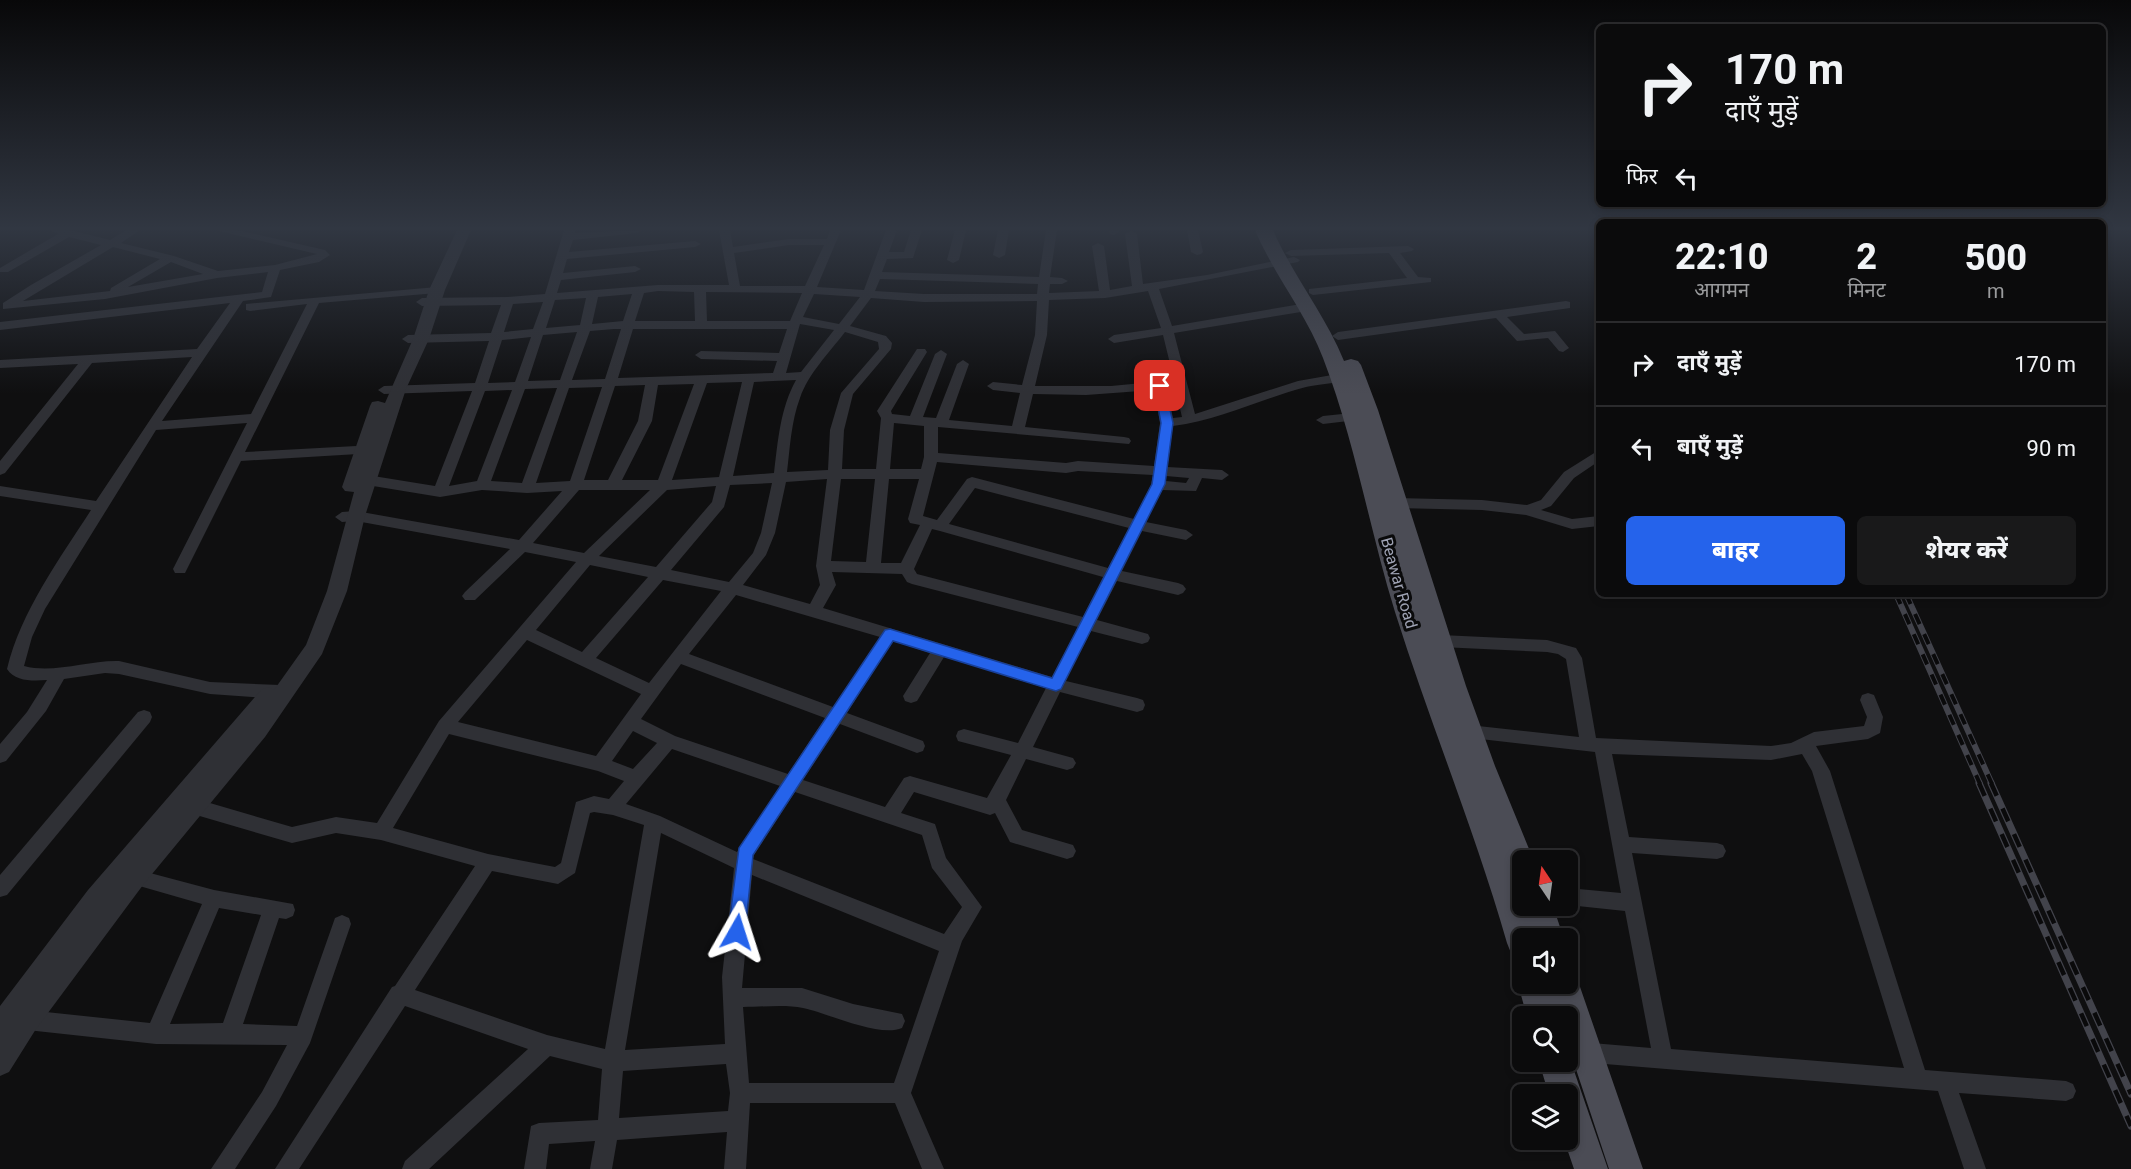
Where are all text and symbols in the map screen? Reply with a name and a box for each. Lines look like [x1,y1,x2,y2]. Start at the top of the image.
text: 170 m [1725,45,1844,94]
icon: right [1626,48,1704,126]
text: दाएँ मुड़ें [1725,95,1799,127]
icon: left [1670,162,1703,195]
text: फिर [1626,164,1658,189]
text: 22:10 [1675,236,1768,278]
text: 2 [1856,236,1877,278]
text: 500 [1965,237,2027,279]
text: आगमन [1694,278,1749,302]
text: मिनट [1847,278,1886,302]
text: m [1987,279,2005,303]
icon: right [1626,348,1659,381]
text: दाएँ मुड़ें [1677,350,1742,375]
text: 170 m [2014,352,2076,377]
pin [1134,360,1185,411]
icon: arrive [1143,369,1176,402]
icon: left [1626,432,1659,465]
text: बाएँ मुड़ें [1677,434,1743,459]
text: 90 m [2027,436,2076,461]
button: बाहर [1626,516,1845,585]
button: शेयर करें [1857,516,2076,585]
street label: Beawar Road [1377,535,1421,631]
north arrow [1512,850,1578,916]
map controls [1512,850,1578,1150]
position arrow [705,900,769,964]
button: sound [1512,928,1578,994]
button: search [1512,1006,1578,1072]
button: layers [1512,1084,1578,1150]

